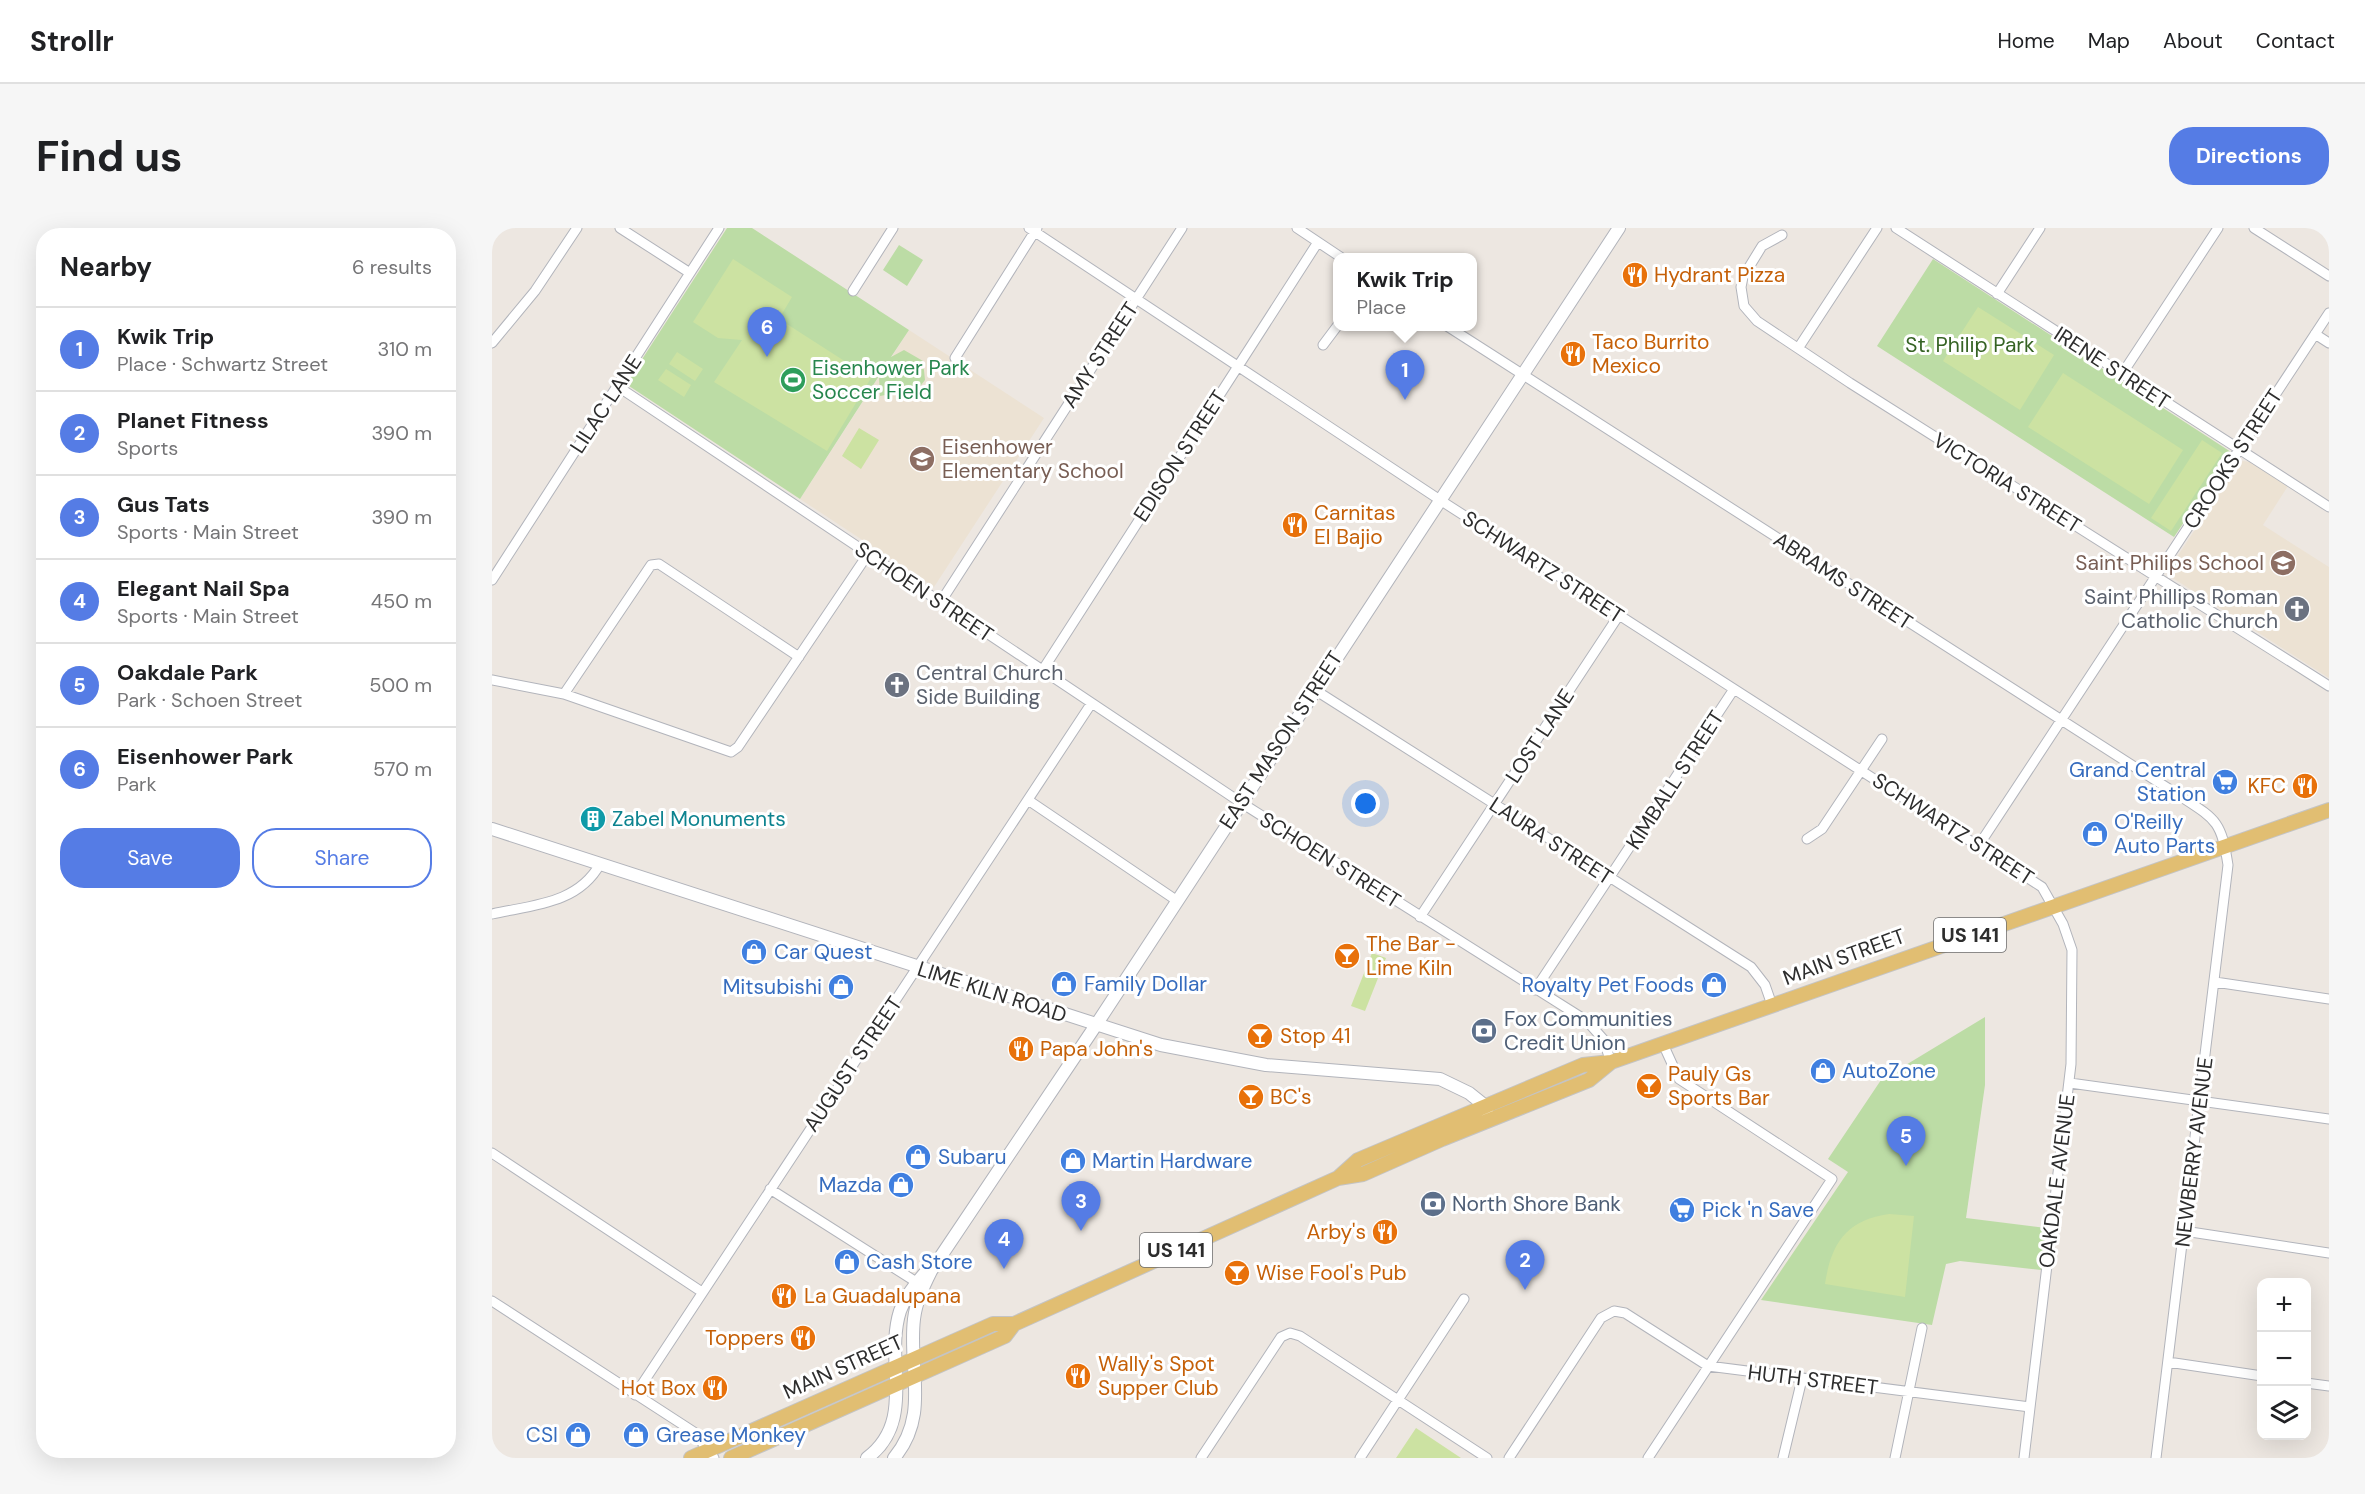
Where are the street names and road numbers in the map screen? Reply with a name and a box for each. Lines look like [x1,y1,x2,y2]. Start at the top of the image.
street label: AMY STREET [1055,296,1145,413]
street label: IRENE STREET [2049,320,2175,416]
street label: LILAC LANE [564,349,648,459]
street label: CROOKS STREET [2177,383,2289,534]
street label: EDISON STREET [1127,385,1233,527]
street label: VICTORIA STREET [1928,426,2086,540]
street label: SCHWARTZ STREET [1457,504,1629,630]
street label: ABRAMS STREET [1768,526,1918,636]
street label: SCHOEN STREET [849,535,999,649]
street label: EAST MASON STREET [1213,646,1349,834]
street label: LOST LANE [1499,684,1581,788]
street label: KIMBALL STREET [1620,705,1731,855]
street label: SCHWARTZ STREET [1867,766,2039,892]
street label: LAURA STREET [1484,791,1618,891]
street label: SCHOEN STREET [1254,805,1406,915]
road number: US 141 [1934,918,2006,952]
street label: MAIN STREET [1779,922,1909,992]
street label: LIME KILN ROAD [914,955,1070,1029]
street label: AUGUST STREET [797,991,909,1137]
street label: NEWBERRY AVENUE [2168,1055,2220,1249]
street label: OAKDALE AVENUE [2032,1092,2082,1270]
road number: US 141 [1140,1233,1212,1267]
street label: MAIN STREET [779,1328,907,1406]
street label: HUTH STREET [1746,1358,1880,1402]

